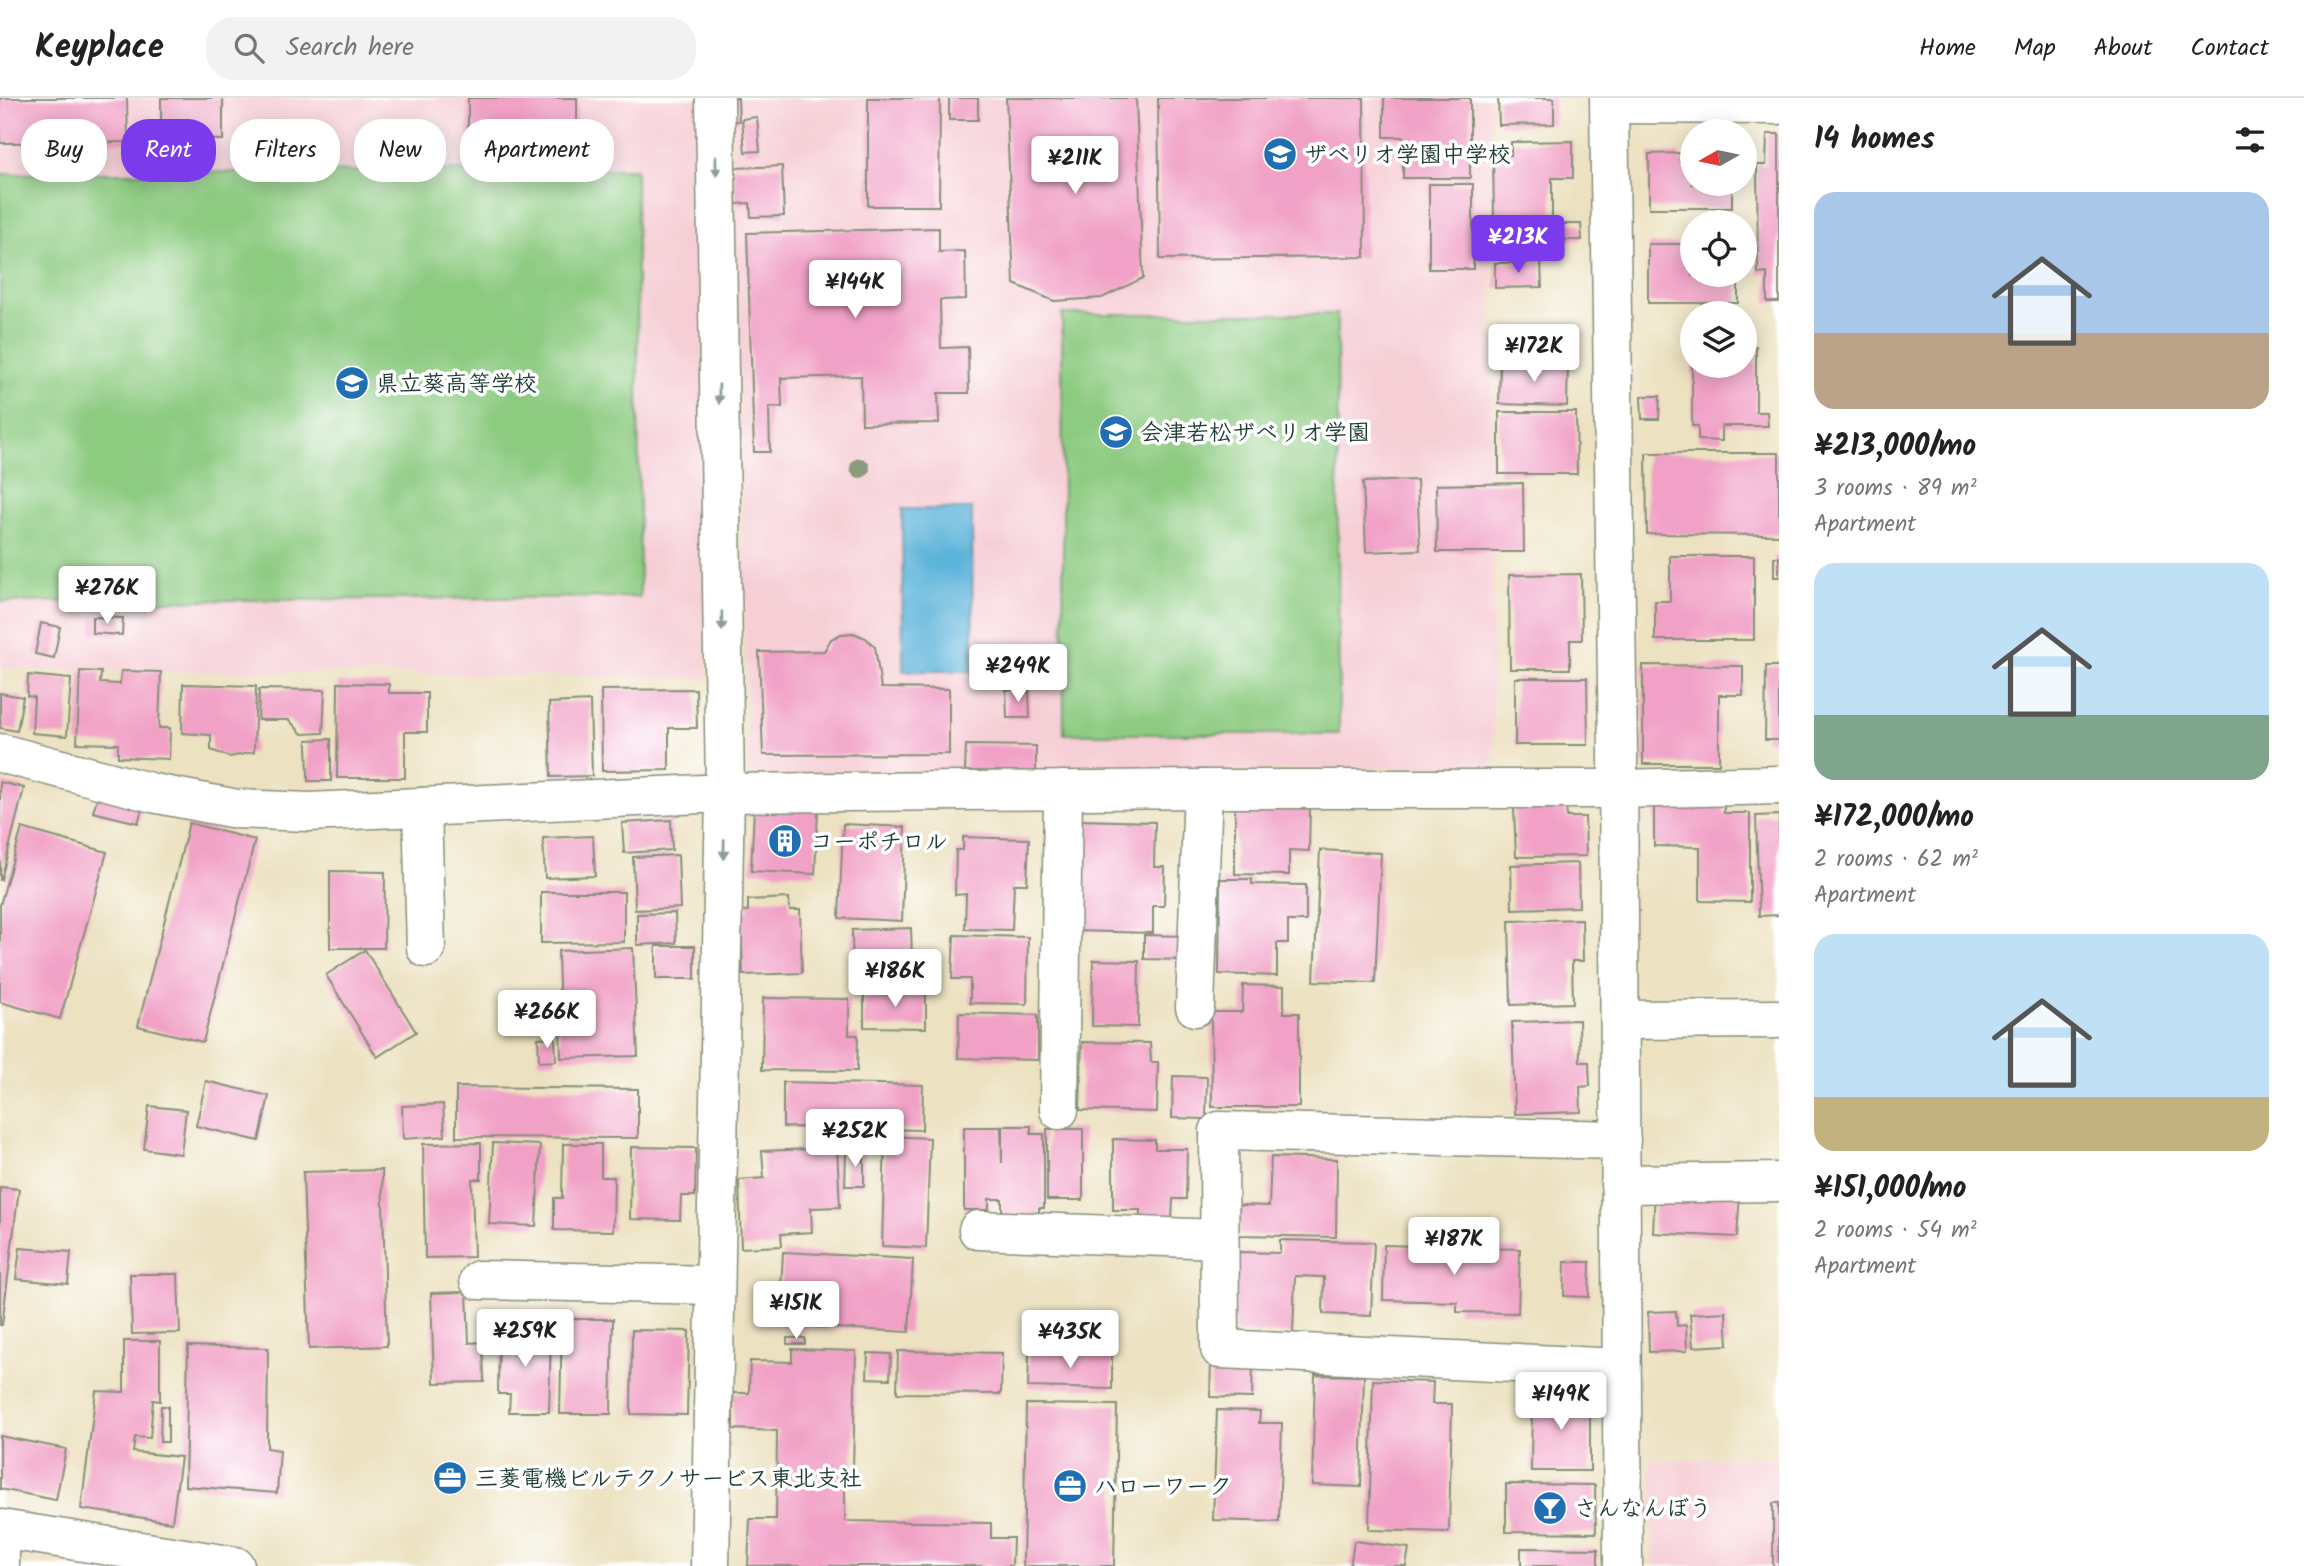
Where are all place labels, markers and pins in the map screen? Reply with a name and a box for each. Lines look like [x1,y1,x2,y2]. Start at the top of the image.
school or university icon: ザベリオ学園中学校 [1261,135,1299,173]
pin: ¥211K [1026,136,1124,196]
place label: ザベリオ学園中学校 [1304,138,1511,174]
pin: ¥213K [1469,216,1567,275]
pin: ¥144K [806,260,904,320]
pin: ¥172K [1485,324,1583,384]
school or university icon: 県立葵高等学校 [333,364,371,402]
place label: 県立葵高等学校 [376,367,537,403]
school or university icon: 会津若松ザベリオ学園 [1097,413,1135,451]
place label: 会津若松ザベリオ学園 [1140,416,1370,452]
pin: ¥276K [58,566,156,626]
pin: ¥249K [969,644,1067,704]
building icon: コーポチロル [766,822,804,860]
place label: コーポチロル [810,825,948,861]
pin: ¥186K [846,950,944,1009]
pin: ¥266K [498,990,596,1050]
pin: ¥252K [806,1110,904,1169]
pin: ¥187K [1405,1218,1503,1277]
pin: ¥151K [747,1282,845,1341]
pin: ¥259K [476,1310,574,1369]
pin: ¥435K [1021,1310,1119,1370]
pin: ¥149K [1512,1372,1610,1432]
office icon: 三菱電機ビルテクノサービス東北支社 [431,1459,469,1497]
place label: 三菱電機ビルテクノサービス東北支社 [475,1462,862,1498]
office icon: ハローワーク [1051,1467,1089,1505]
place label: ハローワーク [1094,1470,1232,1506]
bar icon: さんなんぼう [1531,1489,1569,1527]
place label: さんなんぼう [1574,1492,1712,1528]

